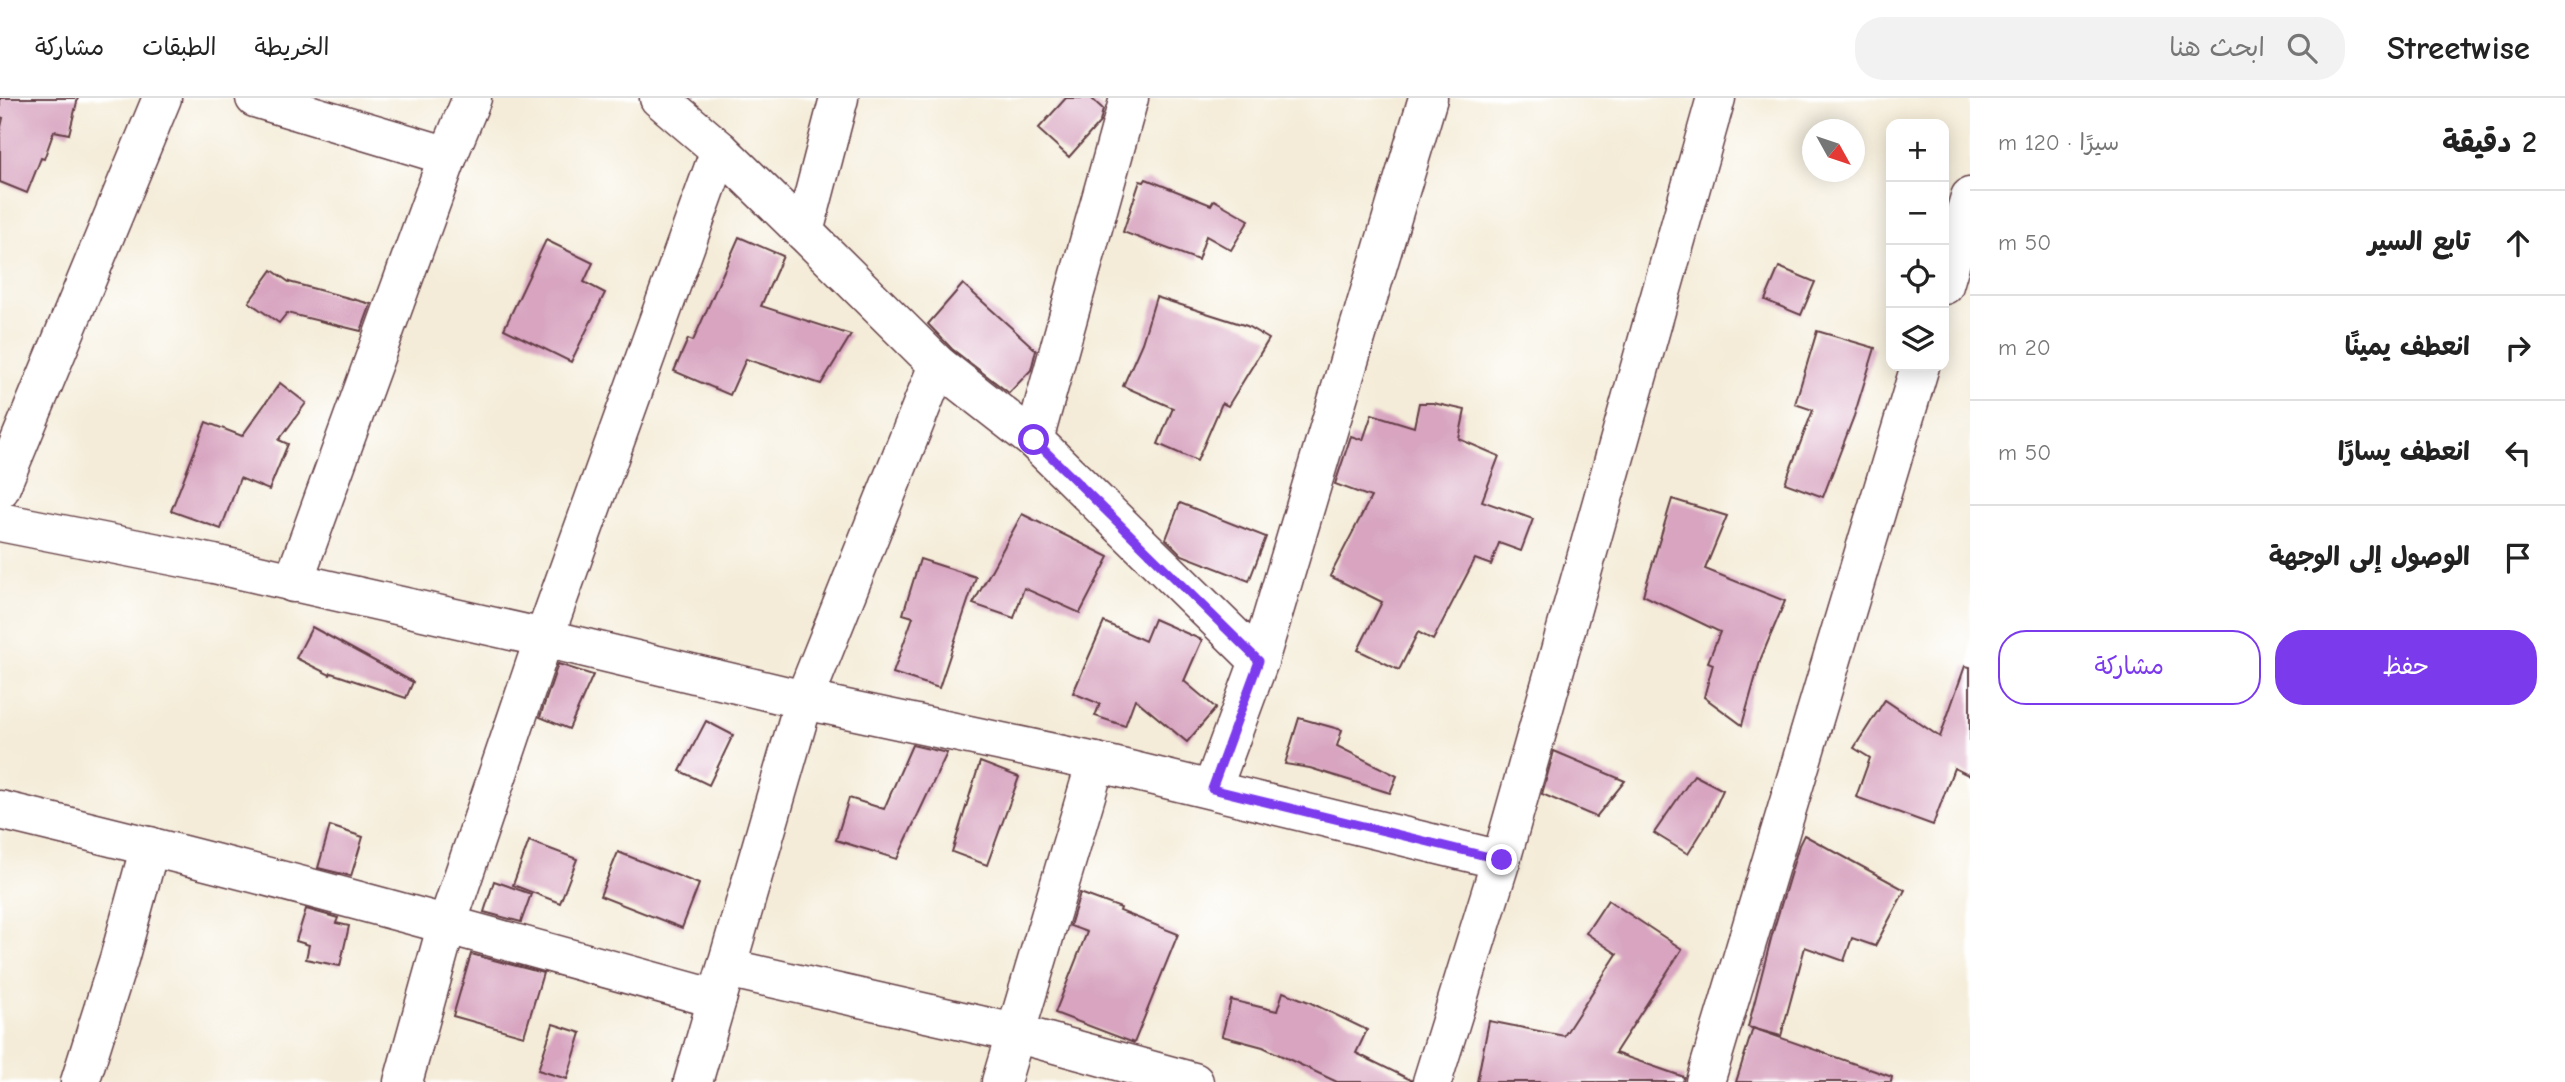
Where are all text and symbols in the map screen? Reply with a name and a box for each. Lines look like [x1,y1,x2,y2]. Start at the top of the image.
search box [1855,17,2345,80]
icon: search [2283,29,2321,67]
text: Streetwise [2387,29,2530,67]
text: مشاركة [35,33,104,61]
text: الطبقات [142,33,217,61]
text: الخريطة [255,33,329,61]
text: ابحث هنا [2169,33,2265,63]
north arrow [1802,119,1865,182]
map controls [1886,119,1949,371]
button: + [1886,119,1949,182]
text: 2 دقيقة [2442,125,2537,160]
text: سيرًا · 120 m [1998,129,2119,156]
button: − [1886,182,1949,245]
icon: ahead [2499,224,2537,262]
text: تابع السير [2368,227,2470,257]
text: 50 m [1998,229,2051,256]
button: locate [1886,245,1949,308]
button: layers [1886,308,1949,371]
icon: right [2499,329,2537,367]
text: انعطف يمينًا [2345,332,2470,362]
text: 20 m [1998,334,2051,361]
route start [1018,424,1049,455]
icon: left [2499,434,2537,472]
text: انعطف يسارًا [2338,437,2470,467]
text: 50 m [1998,439,2051,466]
icon: arrive [2499,539,2537,577]
text: الوصول إلى الوجهة [2269,542,2470,572]
button: مشاركة [1998,630,2261,705]
button: حفظ [2275,630,2537,705]
route end [1486,844,1517,875]

